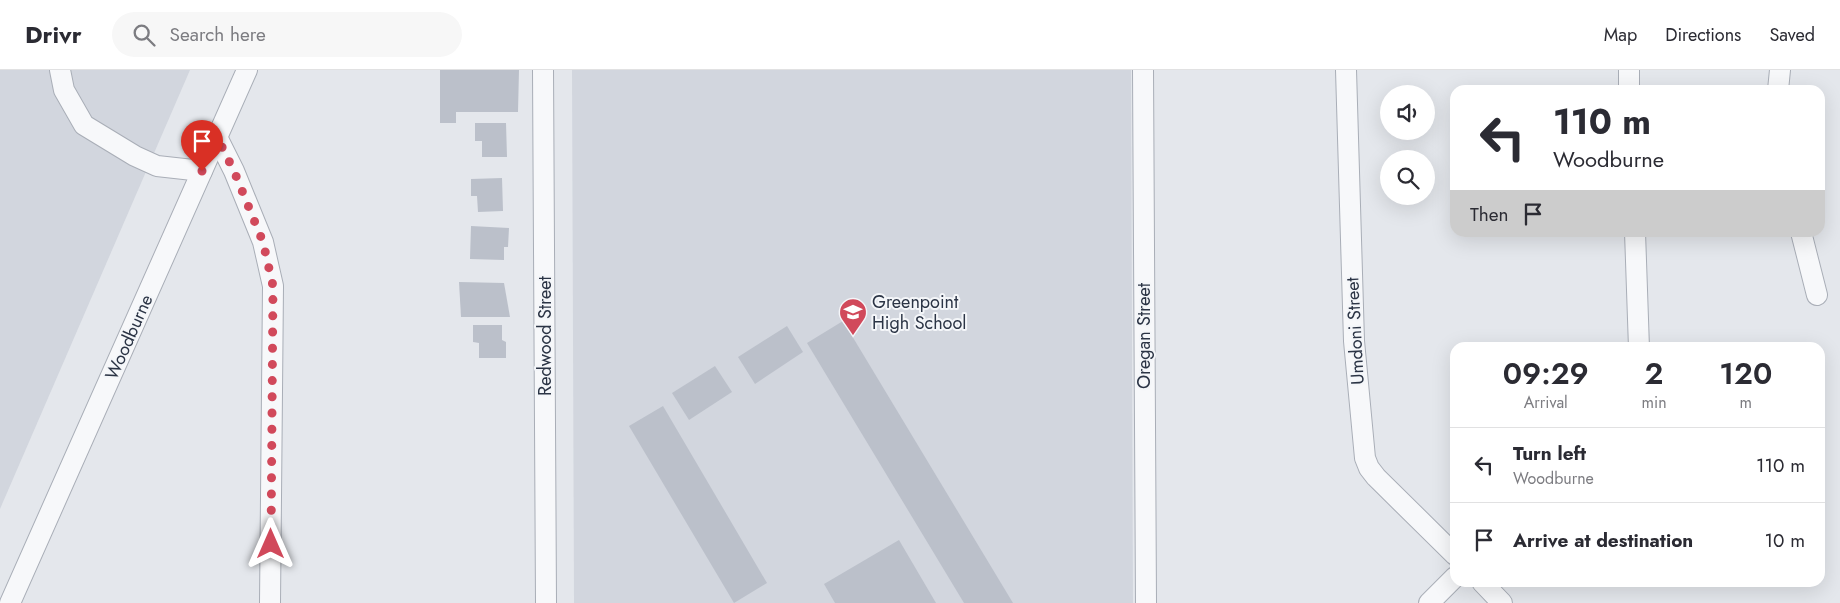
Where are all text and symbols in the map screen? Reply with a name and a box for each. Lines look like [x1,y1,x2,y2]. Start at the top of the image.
search box [112,12,462,57]
text: Drivr [25,17,82,52]
icon: search [130,21,158,49]
text: Search here [170,21,266,48]
text: Map [1604,22,1637,48]
text: Directions [1665,22,1741,48]
text: Saved [1769,22,1815,48]
map controls [1380,85,1435,205]
button: sound [1380,85,1435,140]
text: 110 m [1553,97,1651,147]
icon: left [1470,105,1535,170]
pin [181,120,223,171]
icon: arrive [188,127,216,155]
text: Woodburne [1553,143,1664,175]
button: search [1380,150,1435,205]
icon: arrive [1519,200,1547,228]
text: Then [1470,201,1509,228]
street label: Redwood Street [532,275,558,396]
street label: Umdoni Street [1339,276,1371,386]
street label: Oregan Street [1131,282,1157,389]
place label: Greenpoint High School [872,289,966,336]
street label: Woodburne [99,290,159,384]
school or university icon: Greenpoint High School [838,297,868,336]
text: 09:29 [1503,352,1589,395]
text: 2 [1645,352,1663,395]
text: 120 [1719,352,1772,395]
text: Arrival [1524,391,1568,414]
text: min [1642,391,1667,414]
text: m [1740,391,1752,414]
text: Turn left [1513,440,1586,467]
icon: left [1470,451,1498,479]
text: 110 m [1756,452,1805,479]
text: Woodburne [1513,467,1594,490]
position arrow [244,517,296,569]
icon: arrive [1470,526,1498,554]
text: Arrive at destination [1513,527,1693,554]
text: 10 m [1765,527,1805,554]

